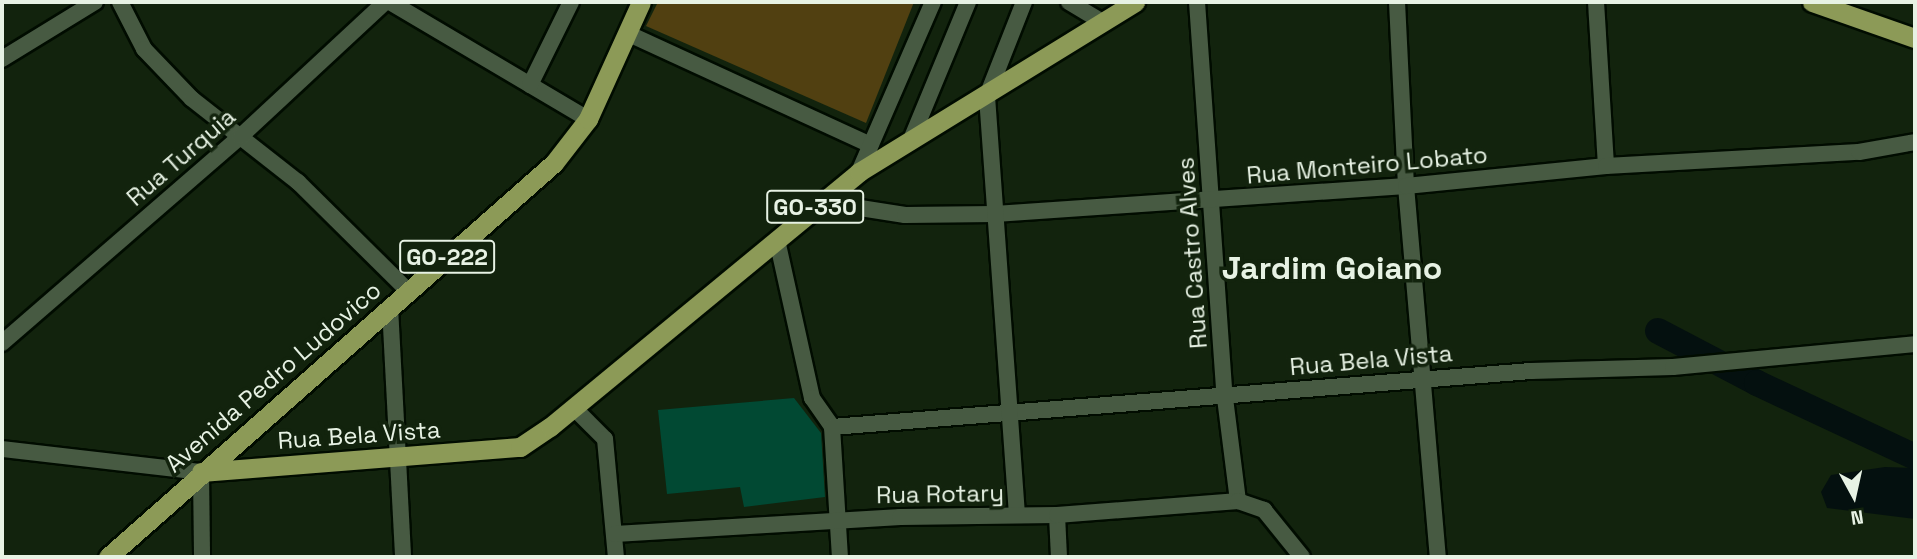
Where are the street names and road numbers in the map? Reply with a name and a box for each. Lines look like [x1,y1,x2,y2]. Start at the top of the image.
street label: Rua Turquia [121,102,241,212]
street label: Rua Monteiro Lobato [1245,140,1489,190]
street label: Rua Castro Alves [1171,156,1213,350]
road number: GO-330 [766,188,864,227]
road number: GO-222 [398,238,496,276]
street label: Avenida Pedro Ludovico [159,276,387,478]
street label: Rua Bela Vista [1288,339,1454,381]
street label: Rua Bela Vista [276,415,442,455]
street label: Rua Rotary [876,478,1004,510]

